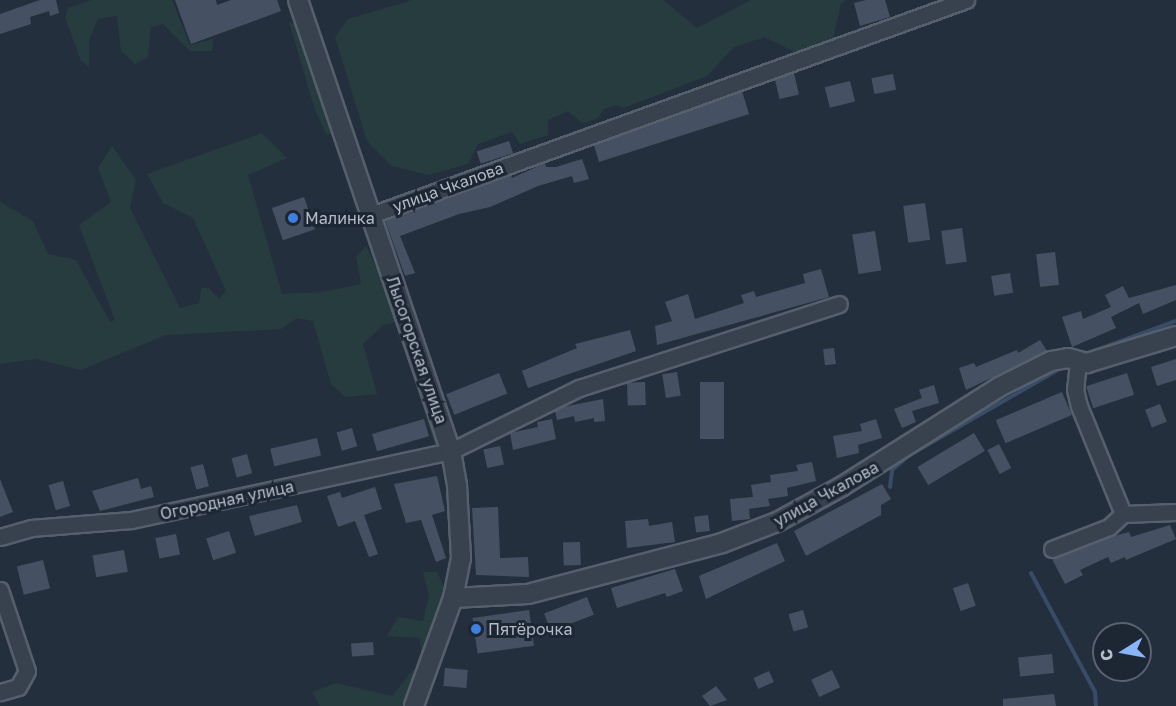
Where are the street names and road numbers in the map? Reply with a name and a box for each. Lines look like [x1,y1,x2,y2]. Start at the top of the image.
street label: улица Чкалова [390,158,506,216]
street label: Лысогорская улица [383,274,451,426]
street label: улица Чкалова [770,457,882,531]
street label: Огородная улица [158,476,296,524]

